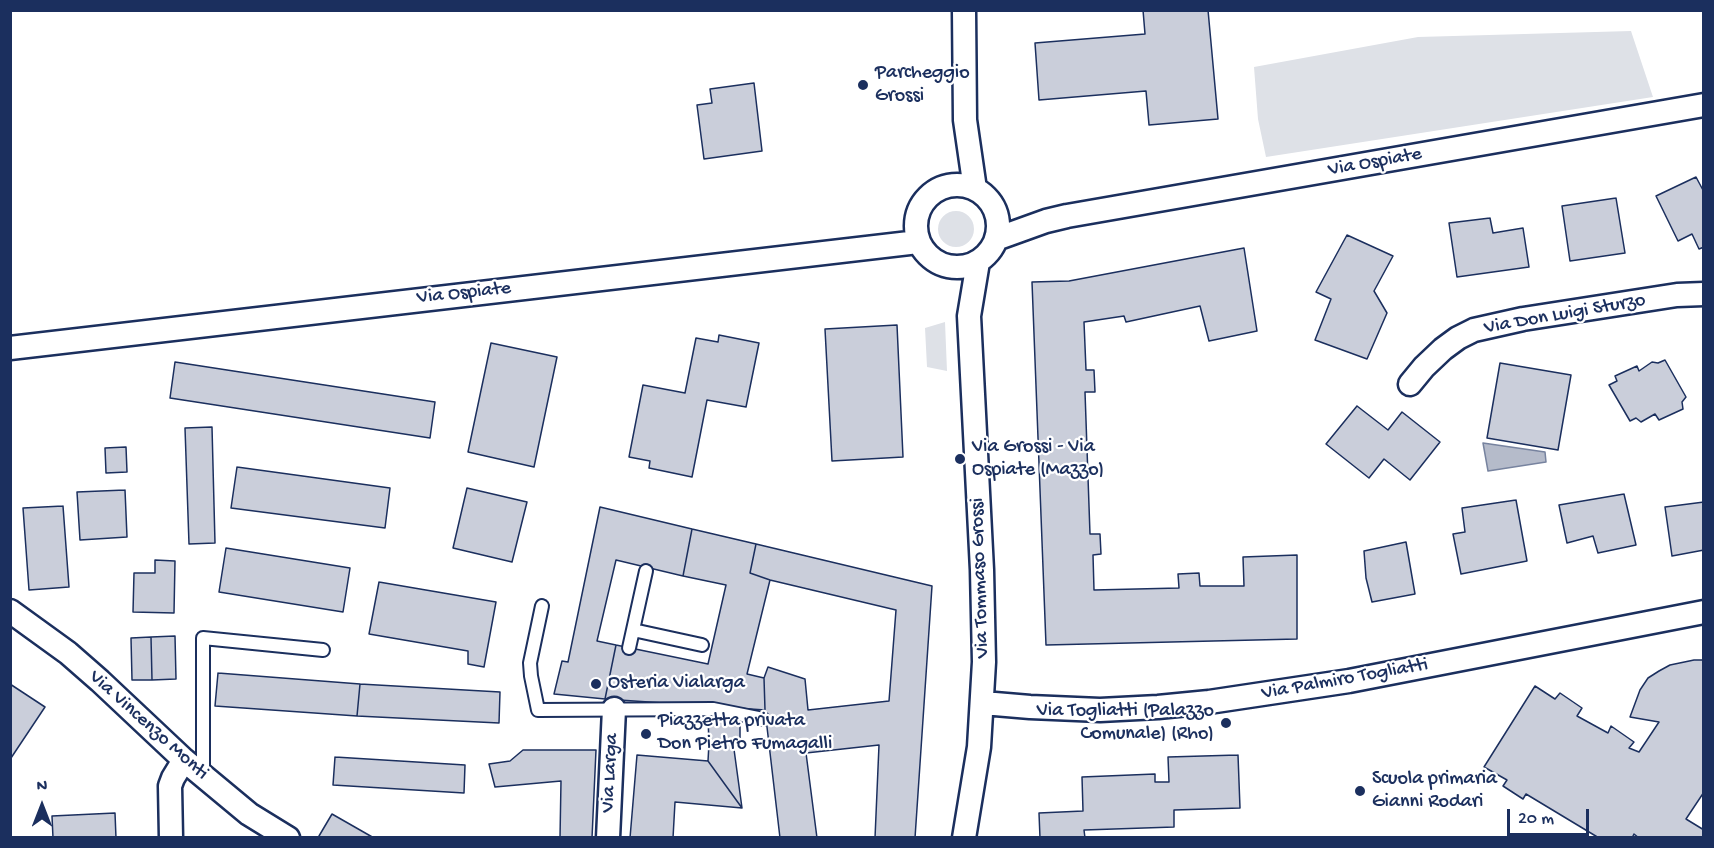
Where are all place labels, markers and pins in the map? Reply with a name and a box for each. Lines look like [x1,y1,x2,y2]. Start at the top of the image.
place label: Parcheggio Grossi [875,62,970,109]
marker: Parcheggio Grossi [856,78,870,92]
place label: Via Grossi - Via Ospiate (Mazzo) [972,436,1104,483]
marker: Via Grossi - Via Ospiate (Mazzo) [953,452,967,466]
place label: Osteria Vialarga [608,672,745,696]
marker: Osteria Vialarga [589,677,603,691]
place label: Via Togliatti (Palazzo Comunale) (Rho) [1037,700,1214,747]
place label: Piazzetta privata Don Pietro Fumagalli [658,710,832,757]
marker: Via Togliatti (Palazzo Comunale) (Rho) [1219,716,1233,730]
marker: Piazzetta privata Don Pietro Fumagalli [639,727,653,741]
place label: Scuola primaria Gianni Rodari [1372,768,1497,815]
marker: Scuola primaria Gianni Rodari [1353,784,1367,798]

